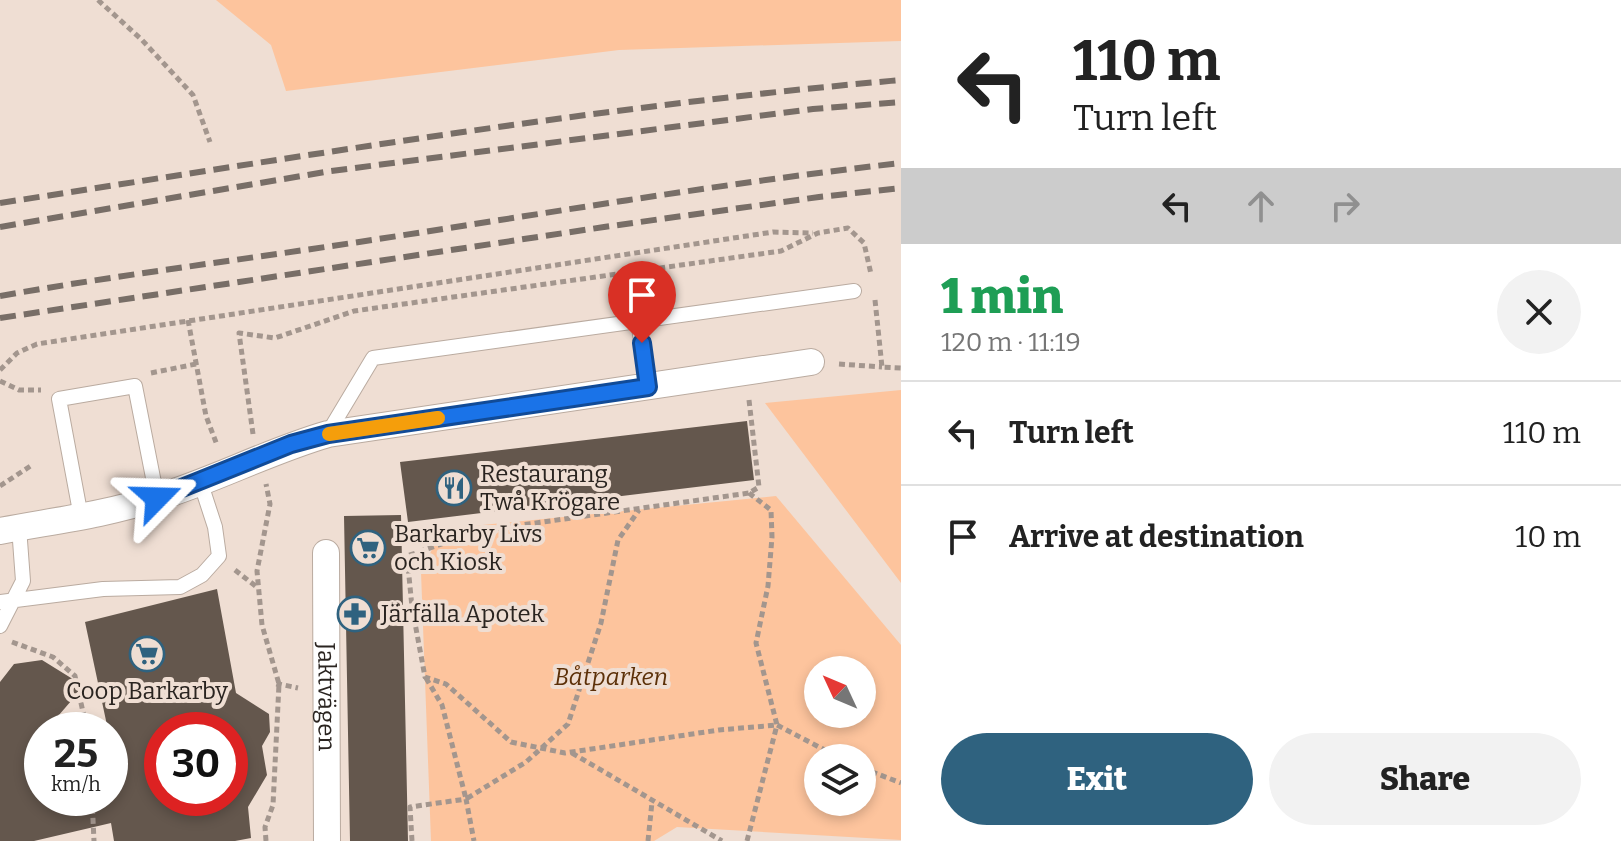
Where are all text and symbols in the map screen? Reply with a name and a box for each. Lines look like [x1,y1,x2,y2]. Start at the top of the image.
text: 110 m [1073,28,1220,95]
icon: left [941,32,1045,136]
text: Turn left [1073,96,1217,140]
icon: left [1155,184,1199,228]
icon: ahead [1239,184,1283,228]
icon: right [1323,184,1367,228]
pin [608,261,676,343]
text: 1 min [941,268,1063,326]
button: close [1497,270,1581,354]
icon: arrive [620,273,664,317]
text: 120 m · 11:19 [941,327,1081,358]
icon: left [941,411,985,455]
text: Turn left [1009,415,1134,451]
text: 110 m [1503,415,1581,451]
position arrow [115,456,199,540]
place label: Restaurang Twå Krögare [480,460,620,516]
restaurant icon: Restaurang Twå Krögare [435,469,473,507]
icon: arrive [941,515,985,559]
text: Arrive at destination [1009,519,1304,555]
text: 10 m [1515,519,1581,555]
place label: Barkarby Livs och Kiosk [394,520,543,576]
supermarket icon: Barkarby Livs och Kiosk [349,529,387,567]
pharmacy icon: Järfälla Apotek [336,595,374,633]
place label: Järfälla Apotek [380,600,545,628]
supermarket icon: Coop Barkarby [128,635,166,673]
street label: Jaktvägen [312,641,341,752]
north arrow [804,656,876,728]
map controls [804,656,876,816]
park label: Båtparken [554,663,668,691]
place label: Coop Barkarby [66,677,228,705]
speed limit sign: 30 [144,712,248,816]
text: 25 [54,730,98,778]
button: Exit [941,733,1253,825]
button: Share [1269,733,1581,825]
button: layers [804,744,876,816]
text: km/h [51,772,101,796]

